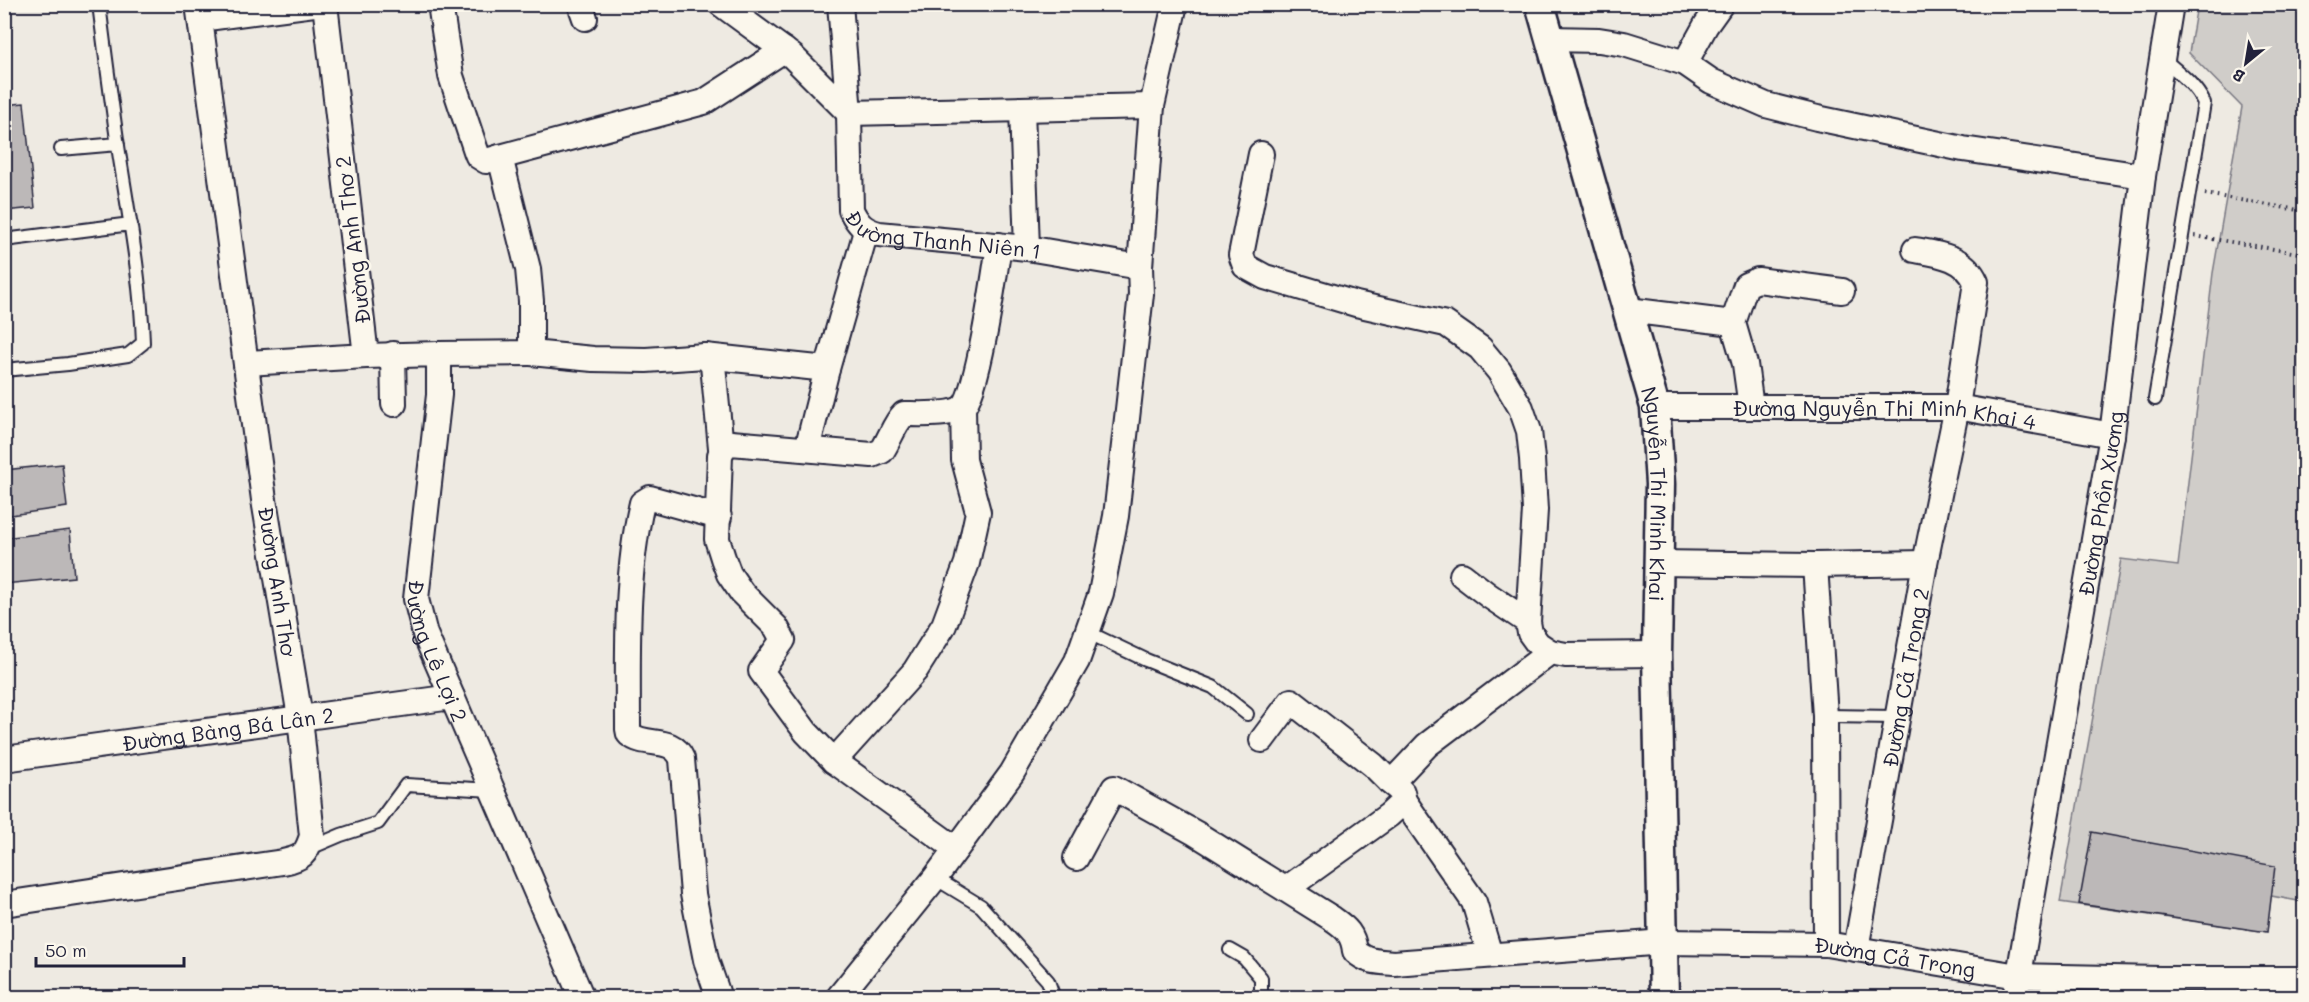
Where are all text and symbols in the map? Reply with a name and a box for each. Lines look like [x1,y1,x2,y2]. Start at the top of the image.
north arrow [2216,33,2276,93]
text: B [2228,65,2248,88]
street label: Đường Anh Thơ 2 [328,155,376,325]
street label: Đường Thanh Niên 1 [840,205,1043,264]
street label: Nguyễn Thị Minh Khai [1636,383,1674,602]
street label: Đường Nguyễn Thị Minh Khai 4 [1733,393,2039,435]
street label: Đường Phồn Xương [2071,409,2128,598]
street label: Đường Anh Thơ [253,505,303,659]
street label: Đường Lê Lợi 2 [402,579,475,726]
street label: Đường Cả Trọng 2 [1875,586,1934,769]
street label: Đường Bàng Bá Lân 2 [120,700,335,756]
scale bar [36,930,184,968]
street label: Đường Cả Trọng [1814,930,1978,982]
text: 50 m [45,938,87,962]

